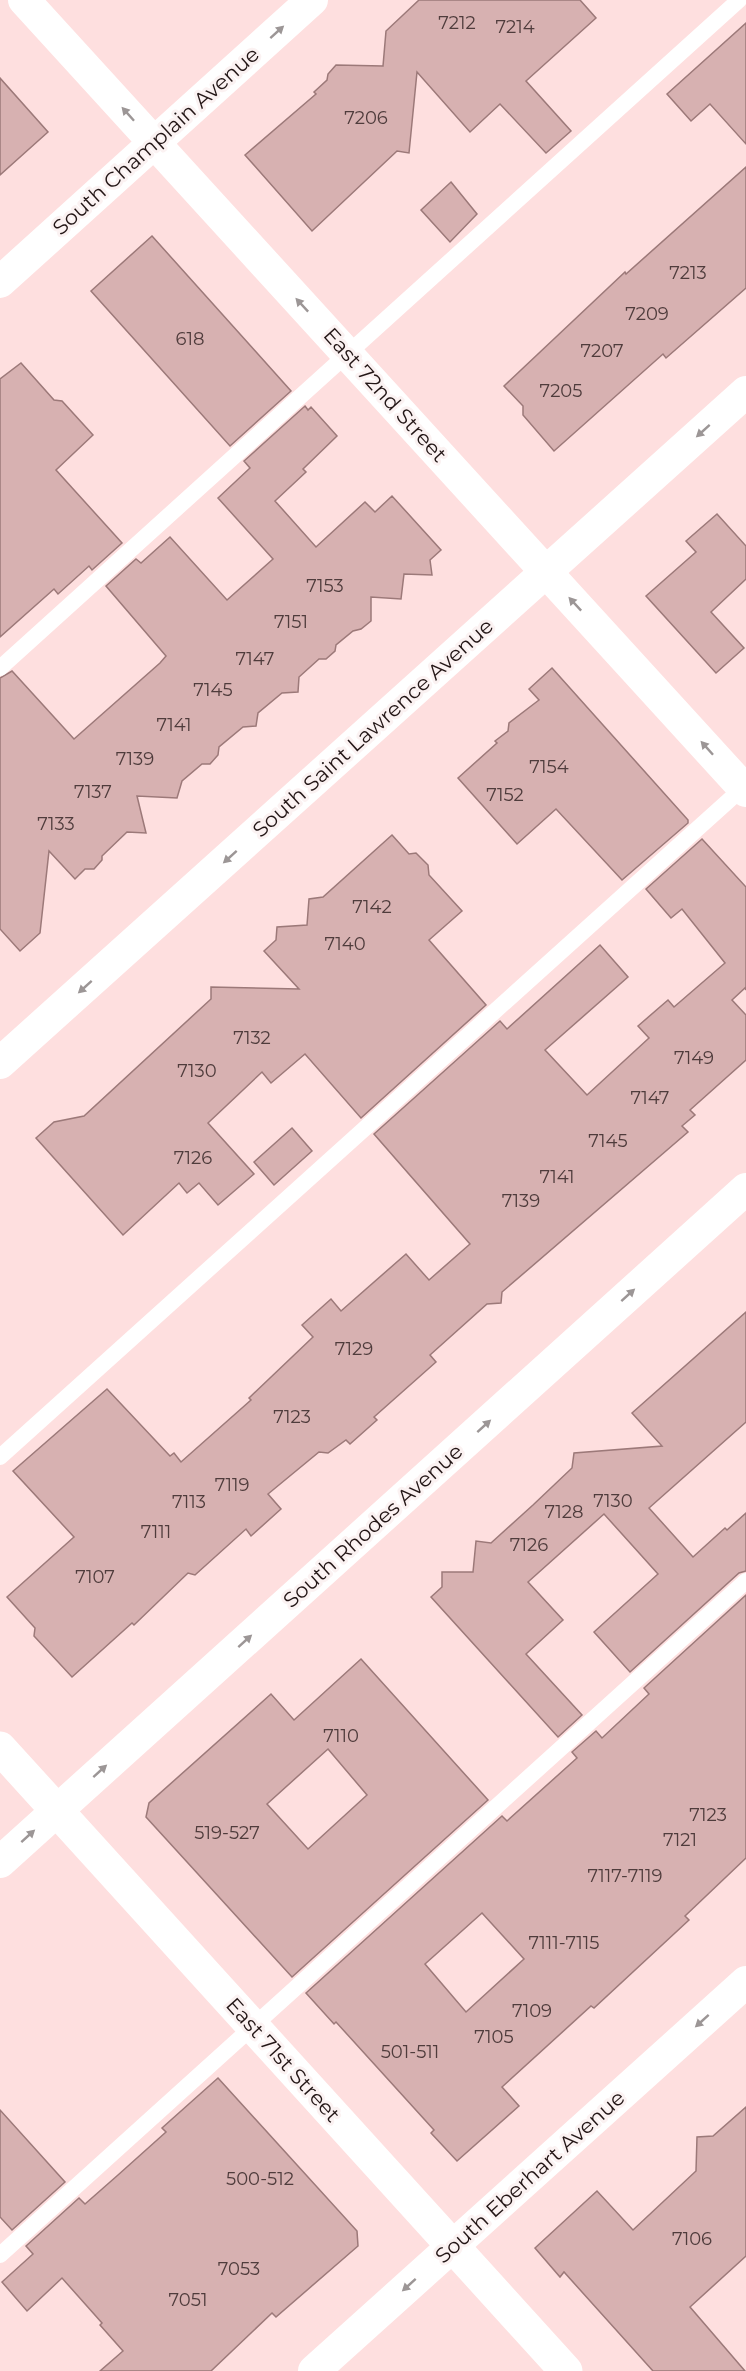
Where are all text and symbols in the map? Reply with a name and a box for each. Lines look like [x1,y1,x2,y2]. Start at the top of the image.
house number: 7212 [438,12,476,34]
house number: 7214 [495,16,535,38]
one-way arrow [269,26,284,39]
street label: South Champlain Avenue [47,41,264,240]
one-way arrow [122,107,135,122]
house number: 7206 [344,107,388,129]
house number: 7213 [669,262,707,284]
one-way arrow [295,297,309,312]
house number: 7209 [625,303,669,325]
street label: East 72nd Street [318,322,452,467]
house number: 618 [176,328,204,350]
house number: 7207 [580,340,624,362]
house number: 7205 [540,380,582,402]
one-way arrow [695,424,710,438]
house number: 7153 [306,575,344,597]
one-way arrow [568,596,582,611]
house number: 7151 [274,611,308,633]
street label: South Saint Lawrence Avenue [247,613,498,842]
house number: 7147 [236,648,274,670]
house number: 7145 [193,679,233,701]
house number: 7141 [156,714,192,736]
one-way arrow [700,741,714,755]
house number: 7139 [116,748,154,770]
house number: 7154 [529,756,569,778]
house number: 7137 [74,781,112,803]
house number: 7152 [486,784,524,806]
house number: 7133 [37,813,75,835]
one-way arrow [222,850,237,864]
house number: 7142 [352,896,392,918]
house number: 7140 [324,933,366,955]
one-way arrow [78,980,93,993]
house number: 7132 [233,1027,271,1049]
house number: 7149 [674,1047,714,1069]
house number: 7130 [177,1060,217,1082]
house number: 7147 [631,1087,669,1109]
house number: 7145 [588,1130,628,1152]
house number: 7126 [174,1147,212,1169]
house number: 7141 [539,1166,575,1188]
house number: 7139 [502,1190,540,1212]
one-way arrow [621,1288,636,1302]
house number: 7129 [335,1338,373,1360]
house number: 7123 [273,1406,311,1428]
one-way arrow [476,1419,491,1433]
street label: South Rhodes Avenue [278,1438,468,1613]
house number: 7119 [215,1474,249,1496]
house number: 7130 [593,1490,633,1512]
house number: 7113 [172,1491,206,1513]
house number: 7128 [545,1501,584,1523]
house number: 7111 [141,1521,171,1543]
house number: 7126 [510,1534,548,1556]
house number: 7107 [75,1566,115,1588]
one-way arrow [237,1635,252,1648]
house number: 7110 [323,1725,359,1747]
one-way arrow [93,1765,107,1779]
house number: 7123 [689,1804,727,1826]
house number: 519-527 [194,1822,260,1844]
one-way arrow [21,1829,36,1843]
house number: 7121 [663,1829,697,1851]
house number: 7117-7119 [588,1865,662,1887]
house number: 7111-7115 [529,1932,599,1954]
street label: East 71st Street [221,1992,346,2127]
house number: 7109 [512,2000,552,2022]
one-way arrow [695,2014,710,2028]
house number: 7105 [474,2026,514,2048]
house number: 501-511 [381,2041,439,2063]
street label: South Eberhart Avenue [430,2085,630,2268]
house number: 500-512 [226,2168,294,2190]
house number: 7106 [672,2228,712,2250]
house number: 7053 [218,2258,260,2280]
one-way arrow [402,2278,417,2291]
house number: 7051 [169,2289,207,2311]

